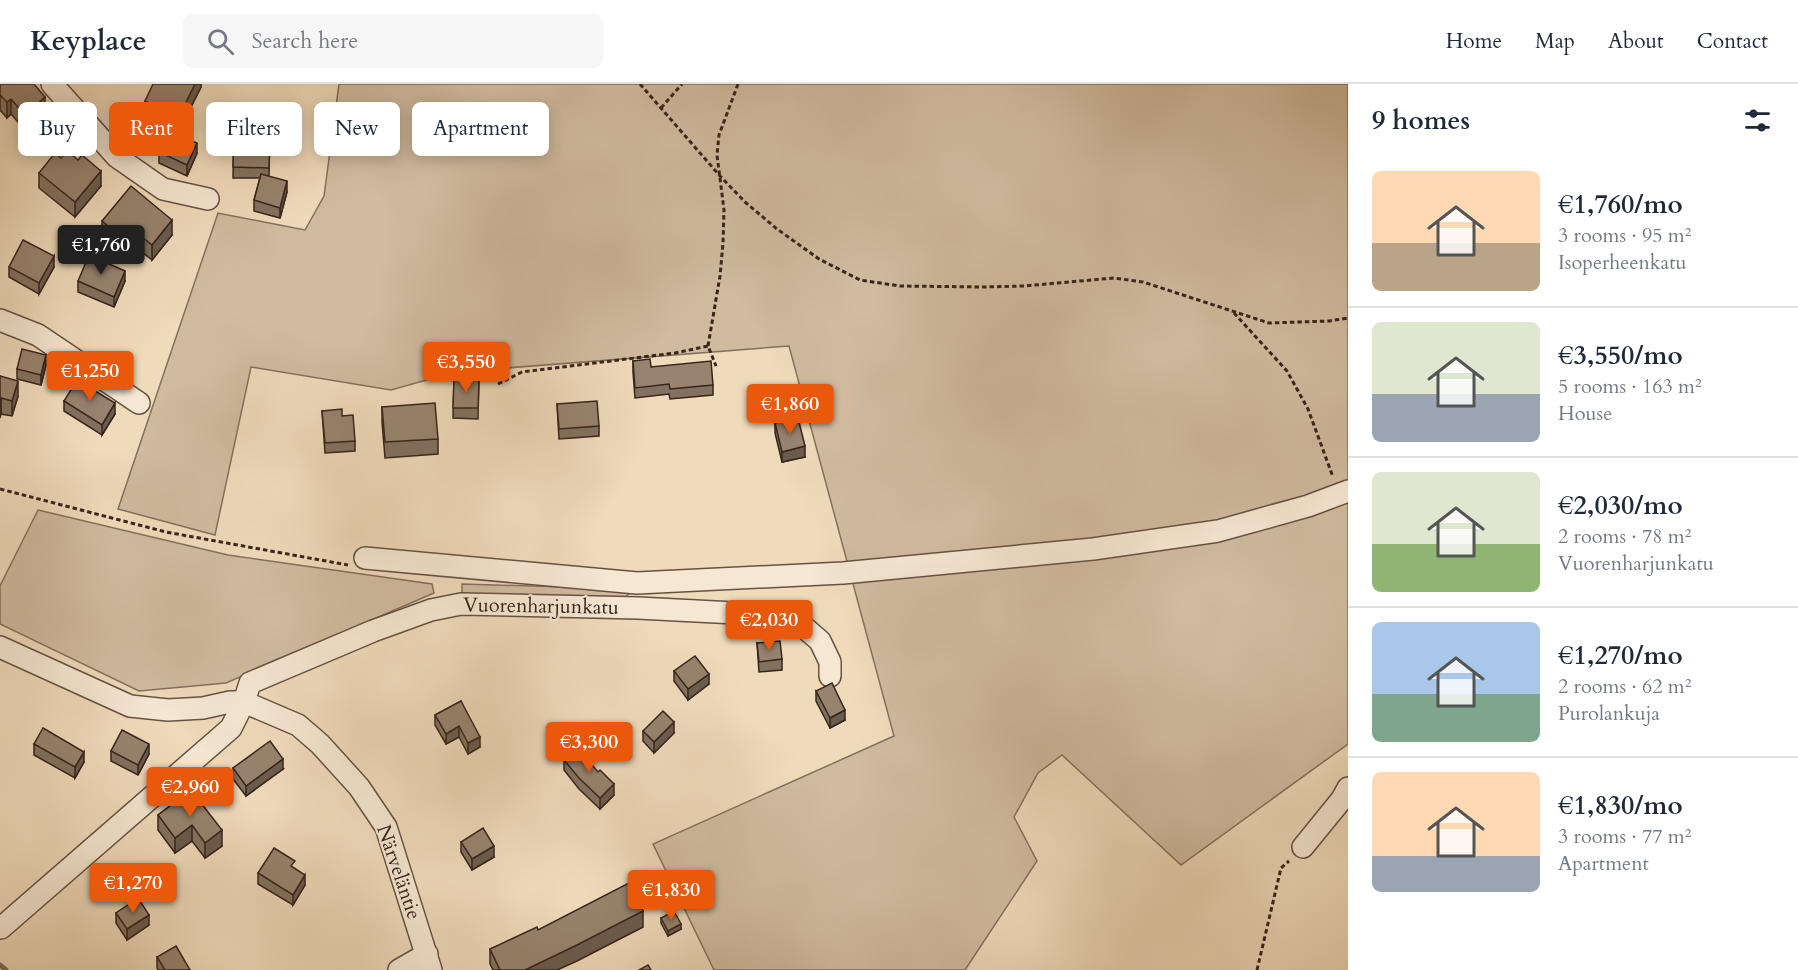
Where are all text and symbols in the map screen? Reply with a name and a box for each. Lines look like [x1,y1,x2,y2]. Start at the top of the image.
search box [183,14,603,68]
text: Keyplace [30,22,147,60]
icon: search [204,25,237,58]
text: Search here [252,26,358,56]
text: Home [1446,27,1502,56]
text: Map [1535,27,1575,56]
text: About [1608,27,1664,56]
text: Contact [1697,27,1768,56]
chip: Buy [18,102,97,156]
chip: Rent [109,102,194,156]
chip: Filters [206,102,302,156]
chip: New [314,102,400,156]
chip: Apartment [412,102,549,156]
text: 9 homes [1372,103,1470,138]
icon: filters [1741,104,1774,137]
text: €1,760/mo [1558,187,1683,222]
icon: home [1420,195,1492,267]
text: 3 rooms · 95 m² [1558,222,1691,249]
pin: €1,760 [52,225,150,276]
text: €1,760 [72,231,130,258]
text: Isoperheenkatu [1558,249,1687,276]
text: €3,550/mo [1558,338,1683,373]
pin: €3,550 [417,342,515,393]
icon: home [1420,346,1492,418]
text: €3,550 [437,348,495,375]
pin: €1,250 [41,351,139,402]
text: €1,250 [61,357,119,384]
text: 5 rooms · 163 m² [1558,373,1702,400]
pin: €1,860 [741,384,839,435]
text: €1,860 [761,390,819,417]
text: House [1558,400,1612,427]
text: €2,030/mo [1558,488,1683,523]
icon: home [1420,496,1492,568]
text: 2 rooms · 78 m² [1558,523,1691,550]
text: Vuorenharjunkatu [1558,550,1714,577]
street label: Vuorenharjunkatu [463,591,619,621]
pin: €2,030 [720,600,818,651]
text: €2,030 [740,606,798,633]
text: €1,270/mo [1558,638,1683,673]
icon: home [1420,646,1492,718]
text: 2 rooms · 62 m² [1558,673,1691,700]
text: Purolankuja [1558,700,1660,727]
pin: €3,300 [540,722,638,773]
text: €3,300 [560,728,618,755]
pin: €2,960 [141,767,239,818]
text: €2,960 [161,773,219,800]
text: €1,830/mo [1558,788,1683,823]
icon: home [1420,796,1492,868]
street label: Närveläntie [370,821,428,923]
text: 3 rooms · 77 m² [1558,823,1691,850]
text: Apartment [1558,850,1649,877]
pin: €1,270 [84,863,182,914]
text: €1,270 [104,869,162,896]
pin: €1,830 [622,870,720,921]
text: €1,830 [642,876,700,903]

